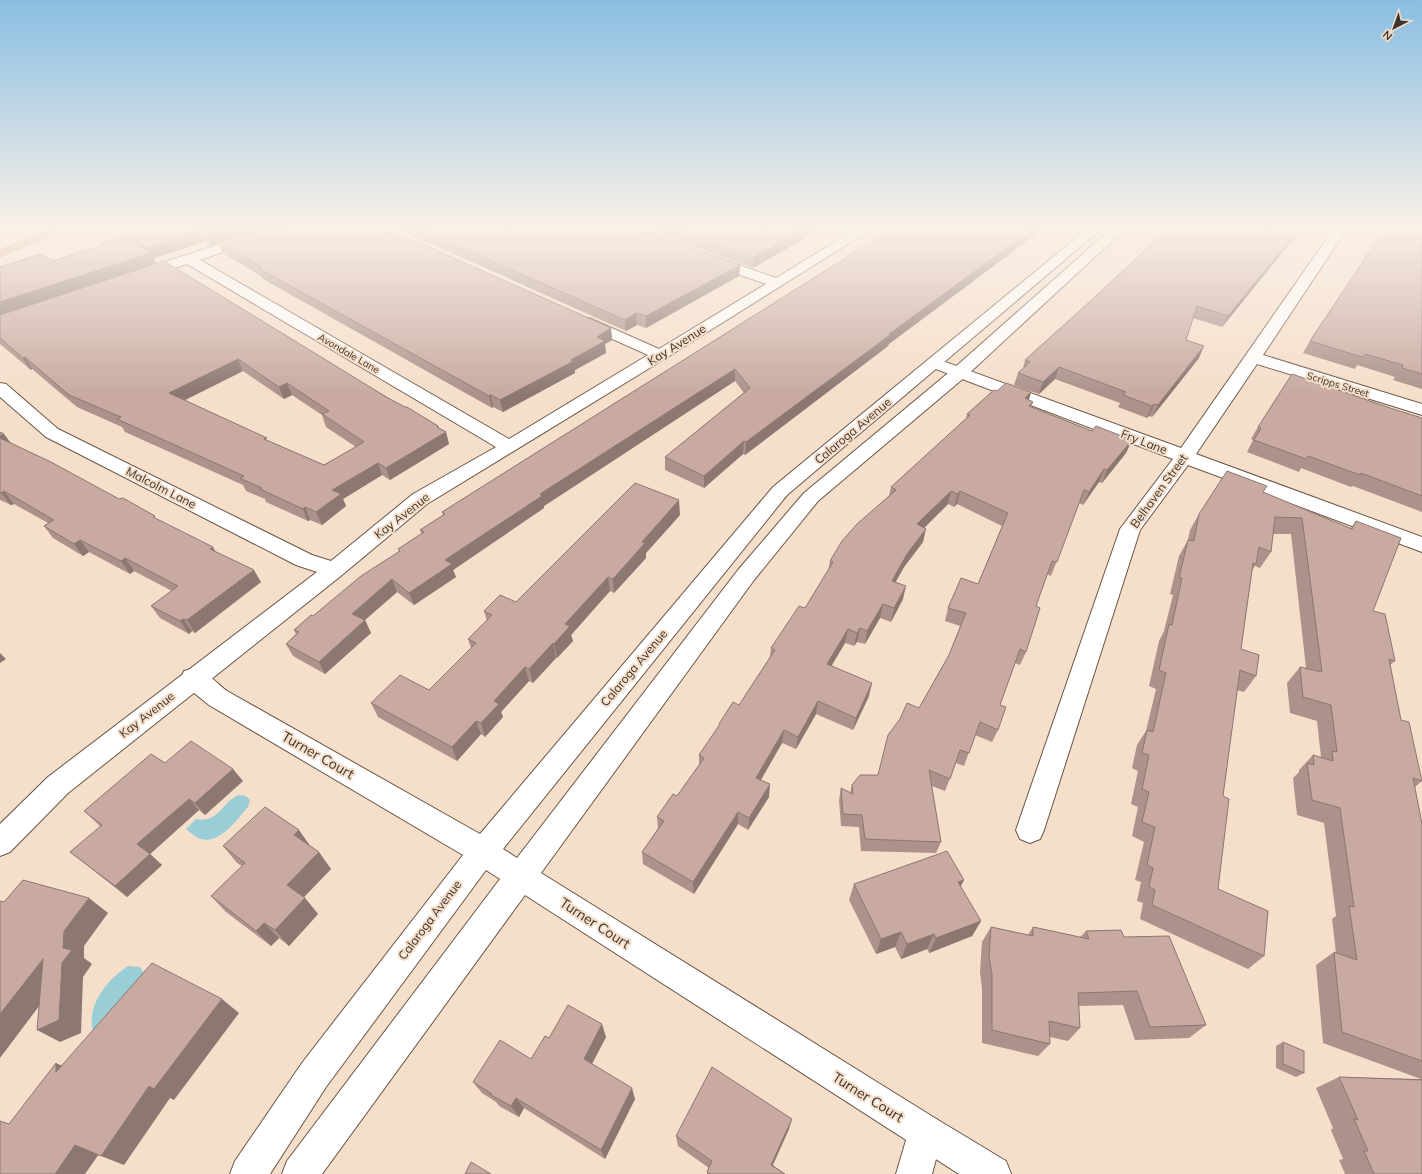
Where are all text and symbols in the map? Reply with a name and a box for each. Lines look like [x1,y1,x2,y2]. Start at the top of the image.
north arrow [1374,8,1414,48]
text: N [1380,28,1395,44]
street label: Kay Avenue [645,321,709,368]
street label: Avondale Lane [316,331,382,376]
street label: Scripps Street [1305,369,1371,400]
street label: Calaroga Avenue [811,394,894,467]
street label: Fry Lane [1119,426,1169,457]
street label: Belhaven Street [1127,451,1190,531]
street label: Malcolm Lane [124,463,199,512]
street label: Kay Avenue [371,489,432,542]
street label: Calaroga Avenue [597,626,670,709]
street label: Kay Avenue [116,688,177,741]
street label: Turner Court [279,727,358,783]
street label: Calaroga Avenue [395,877,464,962]
street label: Turner Court [556,893,634,953]
street label: Turner Court [829,1068,907,1126]

